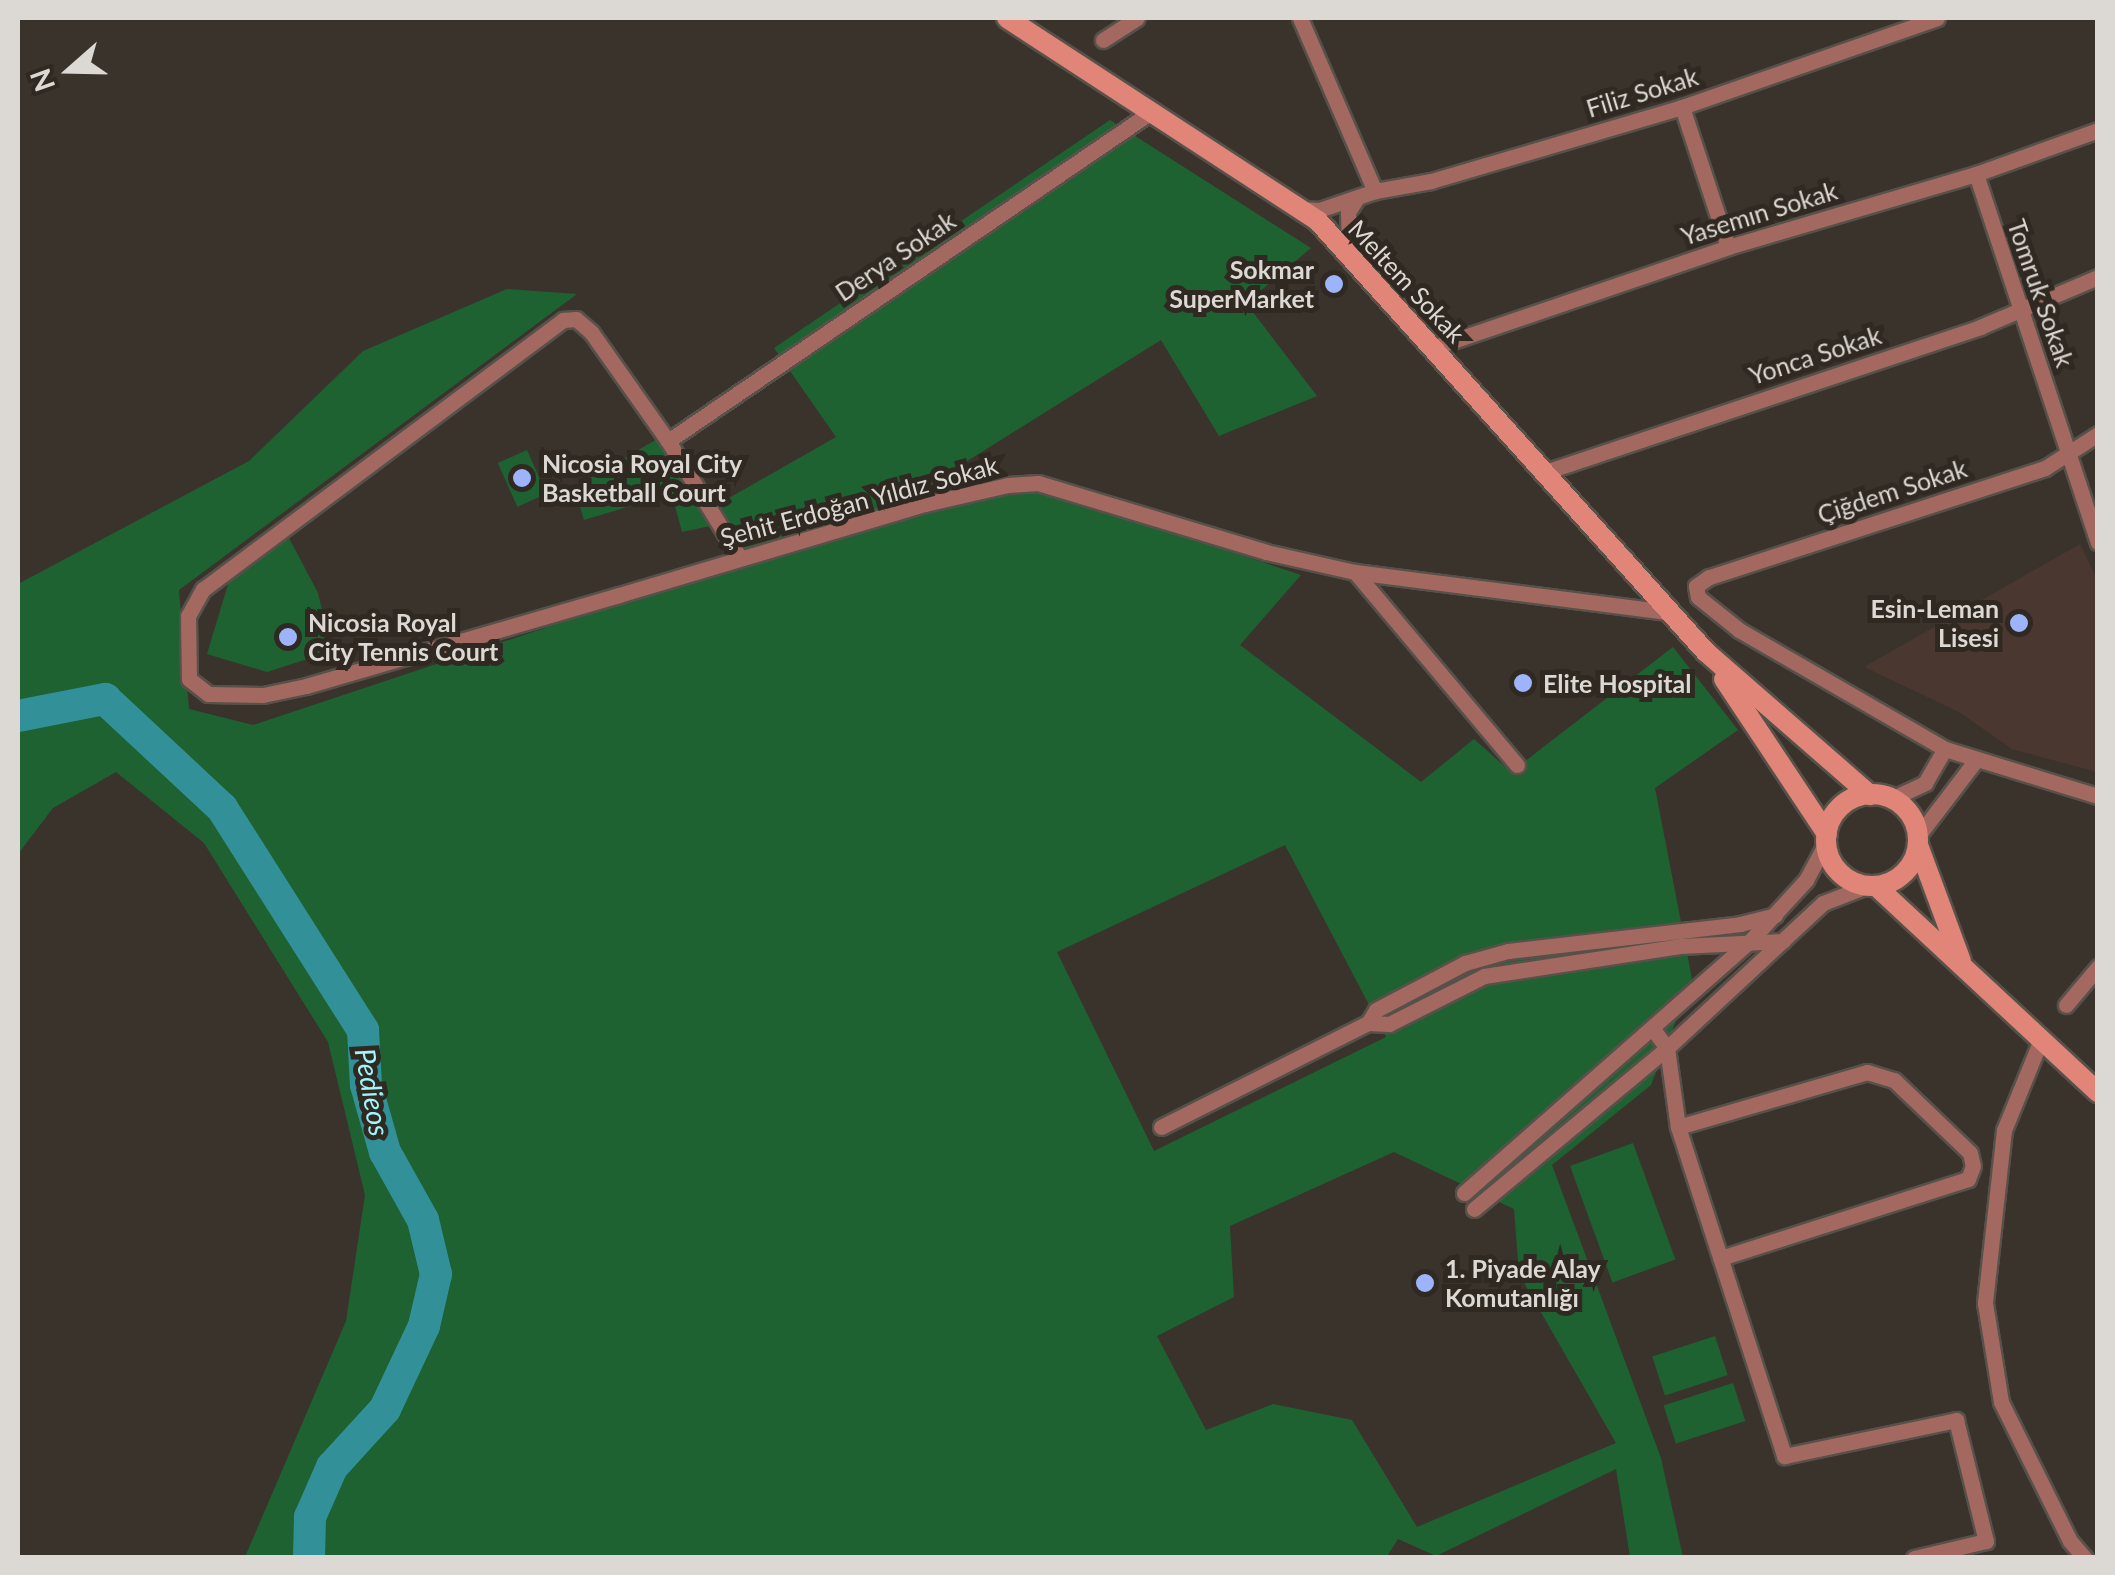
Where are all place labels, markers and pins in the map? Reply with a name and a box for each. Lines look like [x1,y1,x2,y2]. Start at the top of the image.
place label: Sokmar SuperMarket [1169,255,1314,314]
marker: Sokmar SuperMarket [1323,273,1345,295]
place label: Nicosia Royal City Basketball Court [542,449,742,508]
marker: Nicosia Royal City Basketball Court [511,467,533,489]
place label: Esin-Leman Lisesi [1871,594,1999,653]
place label: Nicosia Royal City Tennis Court [308,608,500,667]
marker: Esin-Leman Lisesi [2008,612,2030,634]
marker: Nicosia Royal City Tennis Court [277,626,299,648]
place label: Elite Hospital [1543,668,1691,698]
marker: Elite Hospital [1512,672,1534,694]
place label: 1. Piyade Alay Komutanlığı [1445,1254,1602,1313]
marker: 1. Piyade Alay Komutanlığı [1414,1272,1436,1294]

